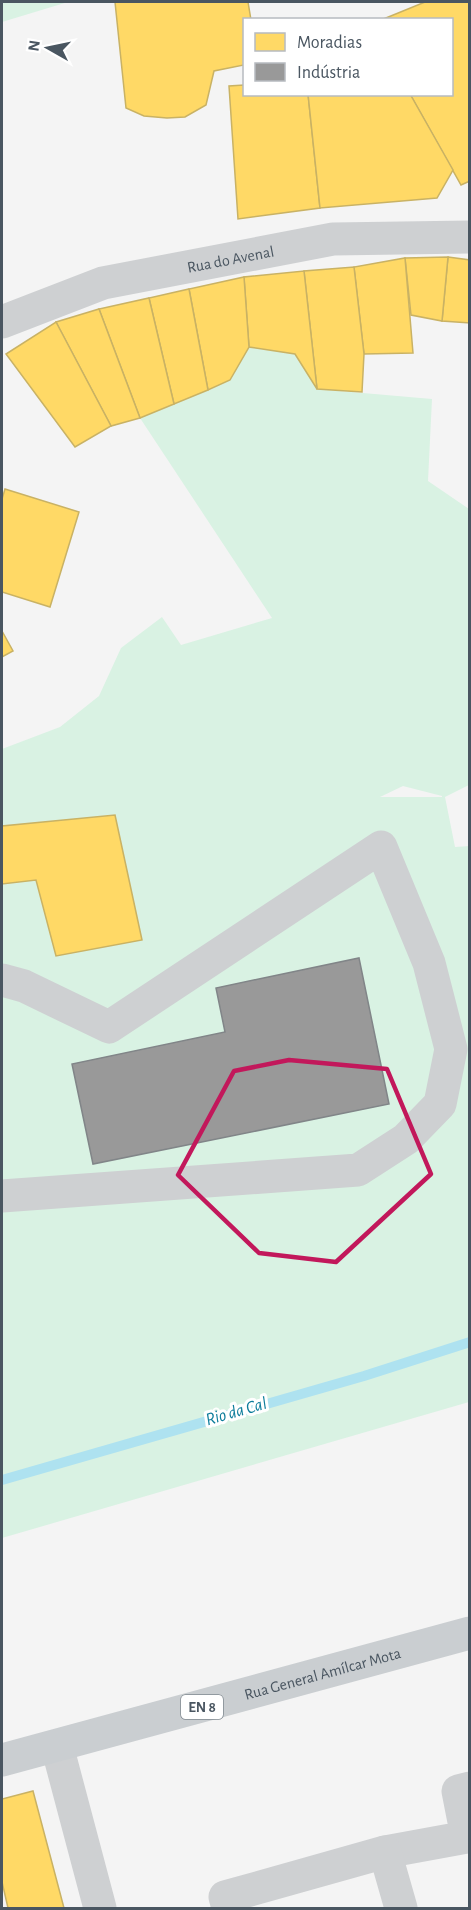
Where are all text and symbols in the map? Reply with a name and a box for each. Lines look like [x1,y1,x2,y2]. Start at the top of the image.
north arrow [18,18,78,78]
legend [243,18,453,96]
text: Moradias [297,34,362,52]
text: N [25,39,43,53]
text: Indústria [297,64,360,82]
street label: Rua do Avenal [186,243,275,276]
water label: Rio da Cal [204,1395,269,1429]
street label: Rua General Amílcar Mota [243,1645,403,1703]
road number: EN 8 [181,1695,223,1719]

